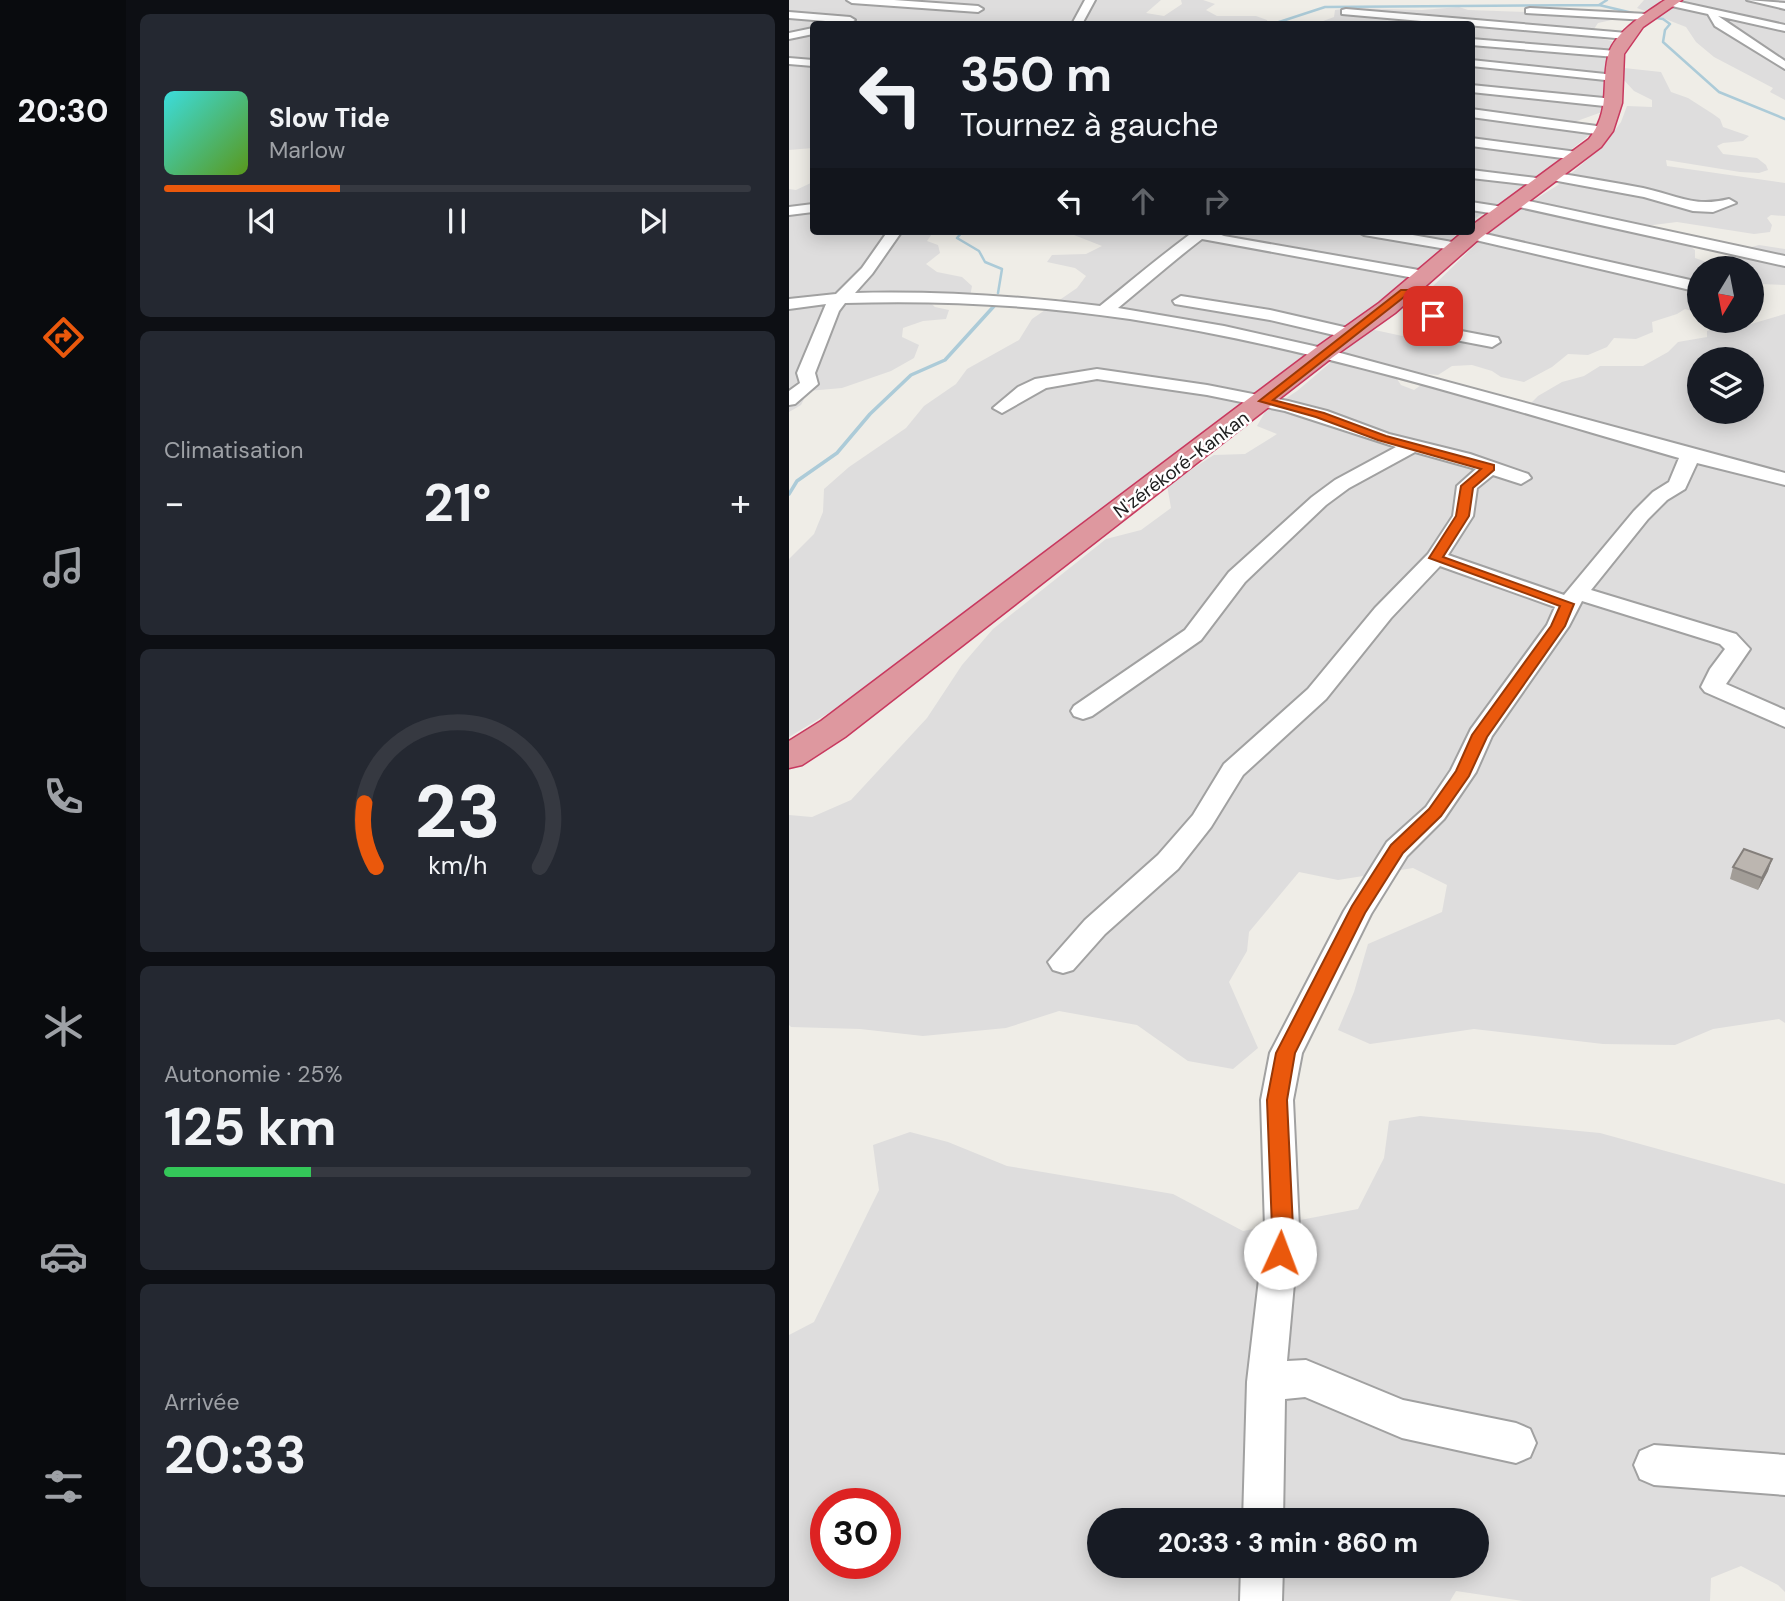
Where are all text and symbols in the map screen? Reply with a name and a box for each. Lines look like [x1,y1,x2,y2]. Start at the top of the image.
text: 350 m [960,42,1112,106]
icon: left [845,49,936,140]
text: 20:30 [18,90,108,132]
text: Slow Tide [269,101,390,135]
text: Tournez à gauche [960,104,1218,146]
text: Marlow [269,135,345,165]
icon: left [1051,182,1089,220]
icon: ahead [1124,182,1162,220]
icon: right [1197,182,1235,220]
icon: previous [243,202,281,240]
icon: pause [438,202,476,240]
icon: next [634,202,672,240]
north arrow [1687,256,1764,332]
map controls [1687,256,1764,424]
pin [1403,286,1463,346]
icon: arrive [1414,297,1452,335]
icon: directions [39,313,88,362]
button: layers [1687,347,1764,424]
street label: N'zérékoré-Kankan [1108,405,1254,524]
text: Climatisation [164,435,303,465]
text: 21° [424,469,491,537]
text: − [164,478,185,528]
text: + [730,478,751,528]
icon: music [39,543,88,592]
text: 23 [415,765,500,860]
icon: phone [39,772,88,821]
text: km/h [428,848,487,881]
icon: climate [39,1002,88,1051]
text: Autonomie · 25% [164,1059,343,1089]
text: 125 km [164,1093,336,1161]
position arrow [1243,1216,1317,1290]
icon: car [39,1232,88,1281]
text: Arrivée [164,1387,240,1417]
text: 20:33 [164,1421,306,1489]
icon: filters [39,1462,88,1511]
speed limit sign: 30 [810,1488,901,1579]
text: 20:33 · 3 min · 860 m [1158,1526,1418,1560]

